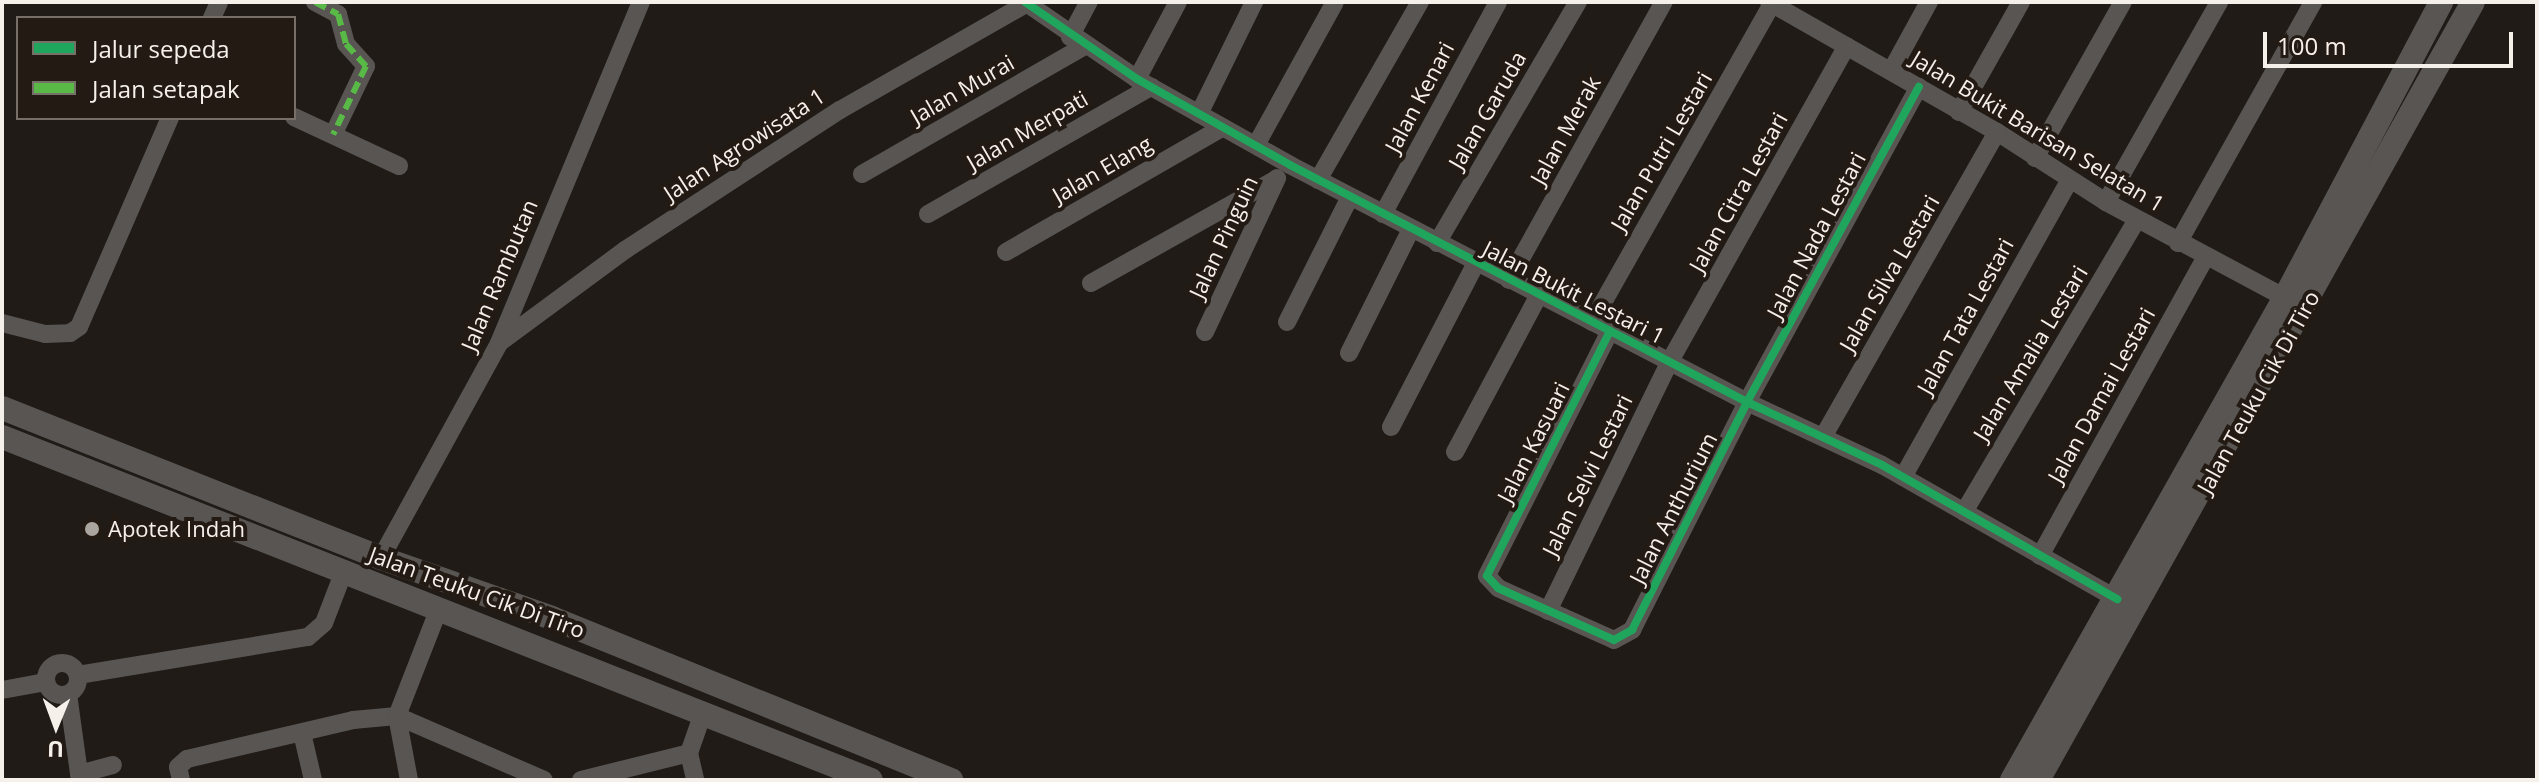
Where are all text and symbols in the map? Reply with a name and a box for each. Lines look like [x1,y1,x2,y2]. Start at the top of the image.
legend [16,16,296,120]
scale bar [2267,16,2517,66]
text: 100 m [2277,29,2347,62]
text: Jalur sepeda [92,32,230,65]
street label: Jalan Kenari [1379,37,1459,157]
street label: Jalan Bukit Barisan Selatan 1 [1907,45,2169,217]
street label: Jalan Garuda [1443,46,1531,174]
street label: Jalan Murai [906,49,1018,129]
street label: Jalan Putri Lestari [1605,67,1717,235]
street label: Jalan Merak [1524,71,1606,189]
text: Jalan setapak [92,72,240,105]
street label: Jalan Agrowisata 1 [658,82,830,206]
street label: Jalan Merpati [962,85,1092,175]
street label: Jalan Citra Lestari [1683,108,1793,276]
street label: Jalan Elang [1048,130,1156,208]
street label: Jalan Nada Lestari [1761,147,1871,323]
street label: Jalan Pinguin [1183,172,1263,302]
street label: Jalan Silva Lestari [1834,190,1944,356]
street label: Jalan Rambutan [455,195,543,355]
street label: Jalan Tata Lestari [1911,233,2019,399]
street label: Jalan Bukit Lestari 1 [1479,235,1669,349]
street label: Jalan Amalia Lestari [1967,261,2093,445]
street label: Jalan Teuku Cik Di Tiro [2191,286,2325,498]
street label: Jalan Damai Lestari [2042,303,2160,487]
street label: Jalan Kasuari [1491,377,1575,507]
street label: Jalan Selvi Lestari [1536,390,1638,560]
street label: Jalan Anthurium [1624,428,1722,588]
place label: Apotek Indah [108,516,245,542]
marker: Apotek Indah [83,520,101,538]
street label: Jalan Teuku Cik Di Tiro [366,541,588,643]
north arrow [16,686,96,766]
text: U [47,735,64,765]

